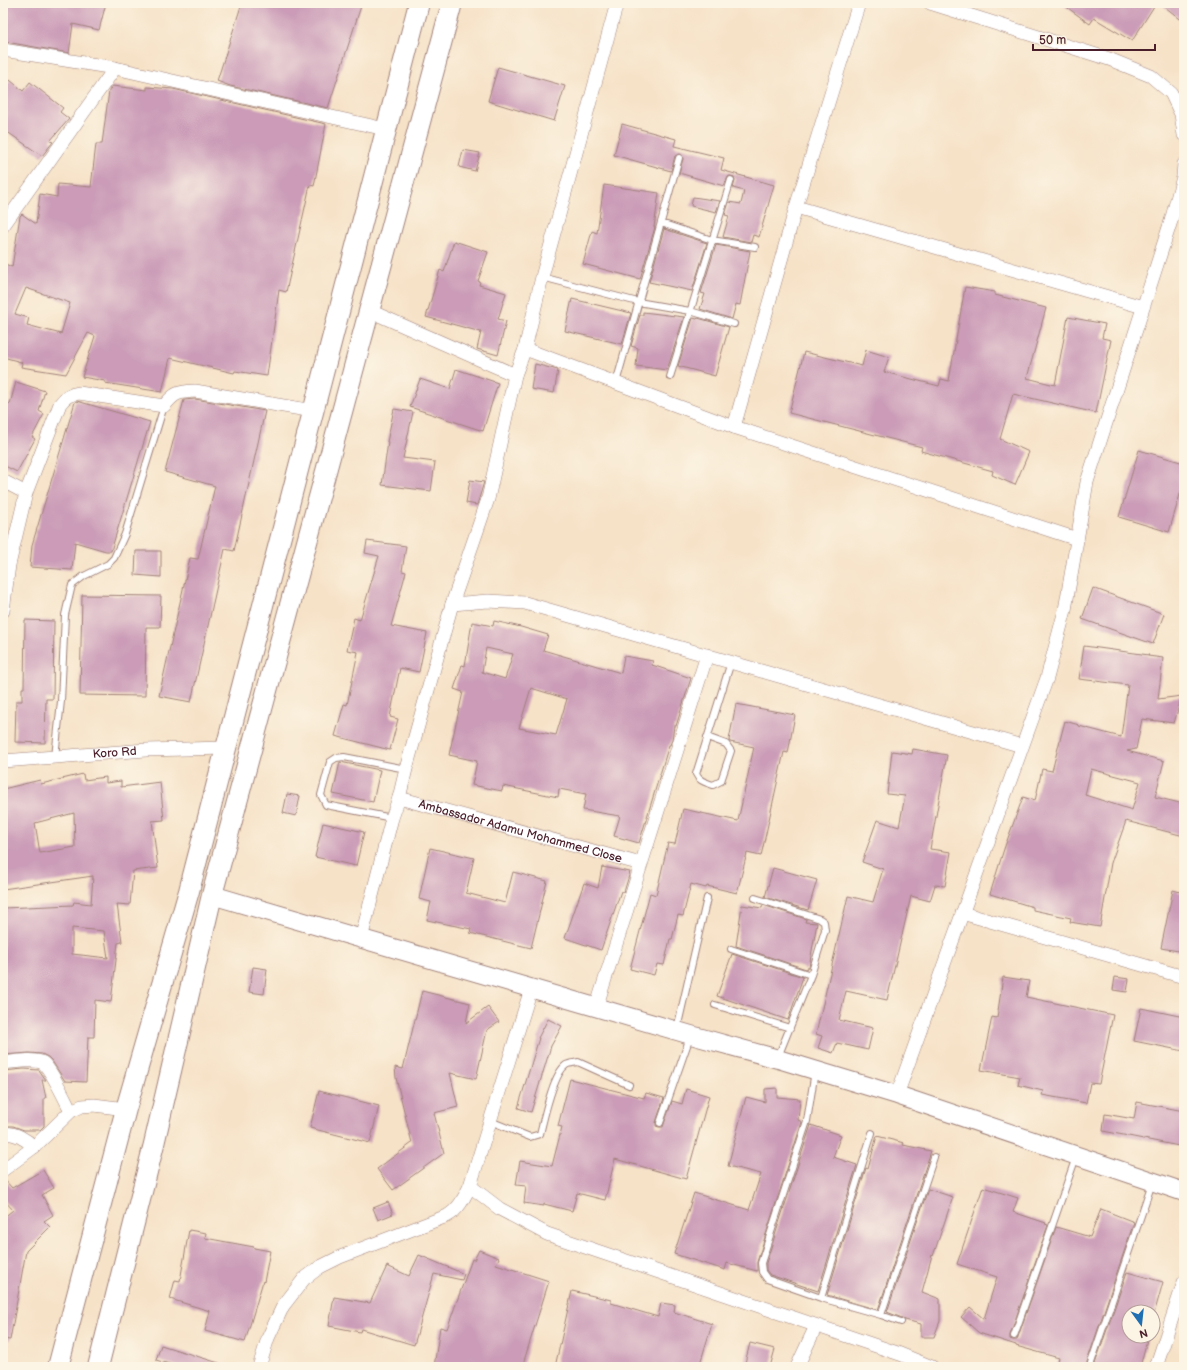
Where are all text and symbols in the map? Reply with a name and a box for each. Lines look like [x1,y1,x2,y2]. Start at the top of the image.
scale bar [1033,26,1155,52]
text: 50 m [1039,33,1066,48]
street label: Koro Rd [92,744,137,762]
street label: Ambassador Adamu Mohammed Close [417,797,624,867]
north arrow [1121,1304,1161,1344]
text: N [1138,1326,1149,1341]

